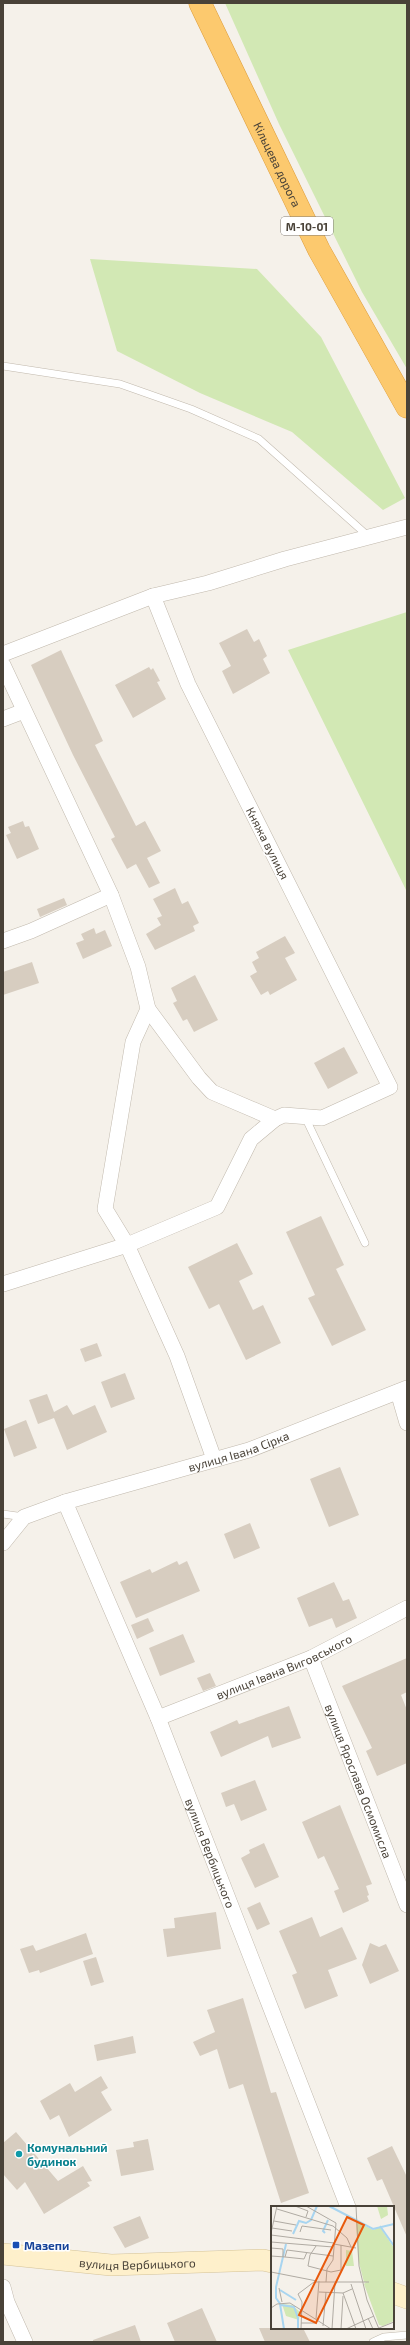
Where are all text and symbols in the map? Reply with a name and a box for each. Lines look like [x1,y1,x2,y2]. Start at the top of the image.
street label: Кільцева дорога [251,120,304,209]
road number: М-10-01 [281,217,333,235]
street label: Княжа вулиця [243,804,292,882]
street label: вулиця Івана Сірка [186,1428,291,1474]
street label: вулиця Івана Виговського [214,1631,354,1702]
street label: вулиця Ярослава Осмомисла [323,1702,395,1860]
street label: вулиця Вербицького [183,1796,238,1910]
place label: Комунальний будинок [27,2140,108,2168]
marker: Комунальний будинок [14,2149,24,2159]
inset map [271,2206,394,2329]
place label: Мазепи [24,2238,69,2252]
marker: Мазепи [11,2240,21,2250]
street label: вулиця Вербицького [79,2255,196,2272]

